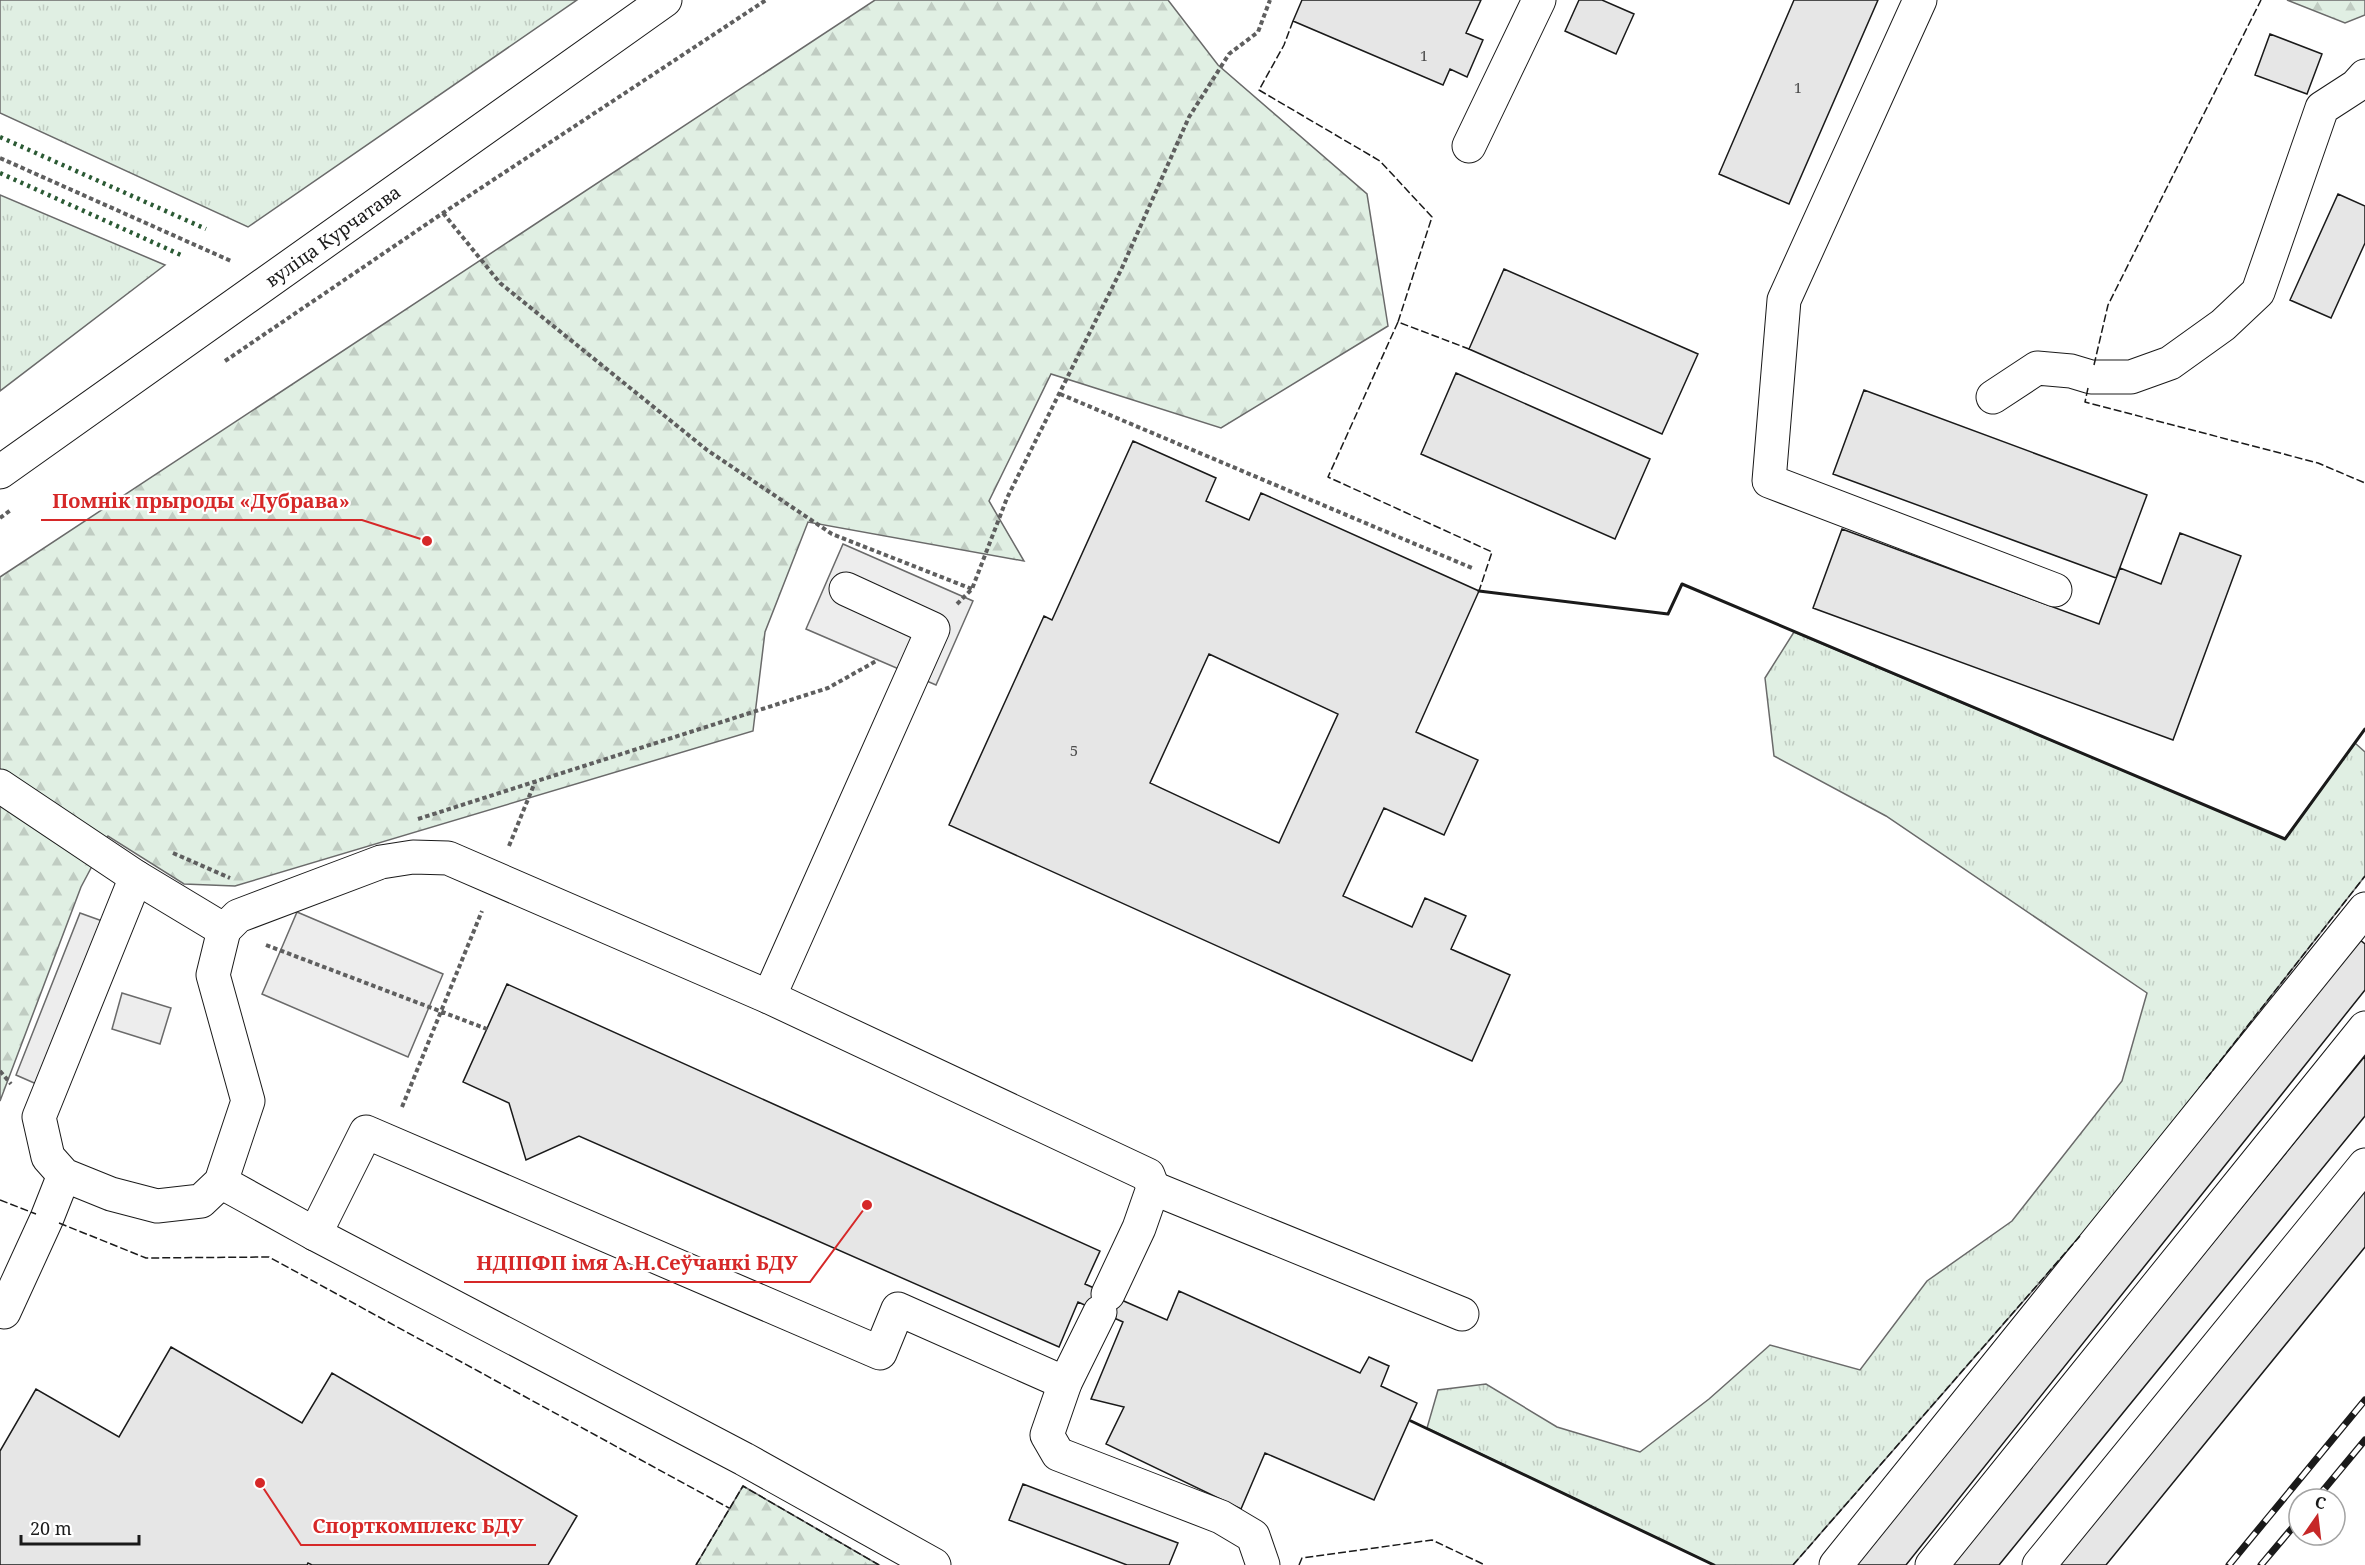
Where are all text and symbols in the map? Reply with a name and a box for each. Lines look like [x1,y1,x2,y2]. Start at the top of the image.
house number: 1 [1420,45,1428,65]
house number: 1 [1794,77,1802,97]
street label: вуліца Курчатава [260,180,405,292]
callout: Помнік прыроды «Дубрава» [41,482,362,520]
text: Помнік прыроды «Дубрава» [52,487,350,514]
house number: 5 [1070,740,1078,760]
callout: НДІПФП імя А.Н.Сеўчанкі БДУ [464,1244,810,1282]
text: НДІПФП імя А.Н.Сеўчанкі БДУ [476,1249,798,1276]
north arrow [2287,1487,2347,1547]
text: С [2313,1490,2328,1514]
callout: Спорткомплекс БДУ [301,1507,536,1545]
scale bar [21,1508,140,1546]
text: Спорткомплекс БДУ [312,1512,524,1539]
text: 20 m [30,1516,72,1540]

